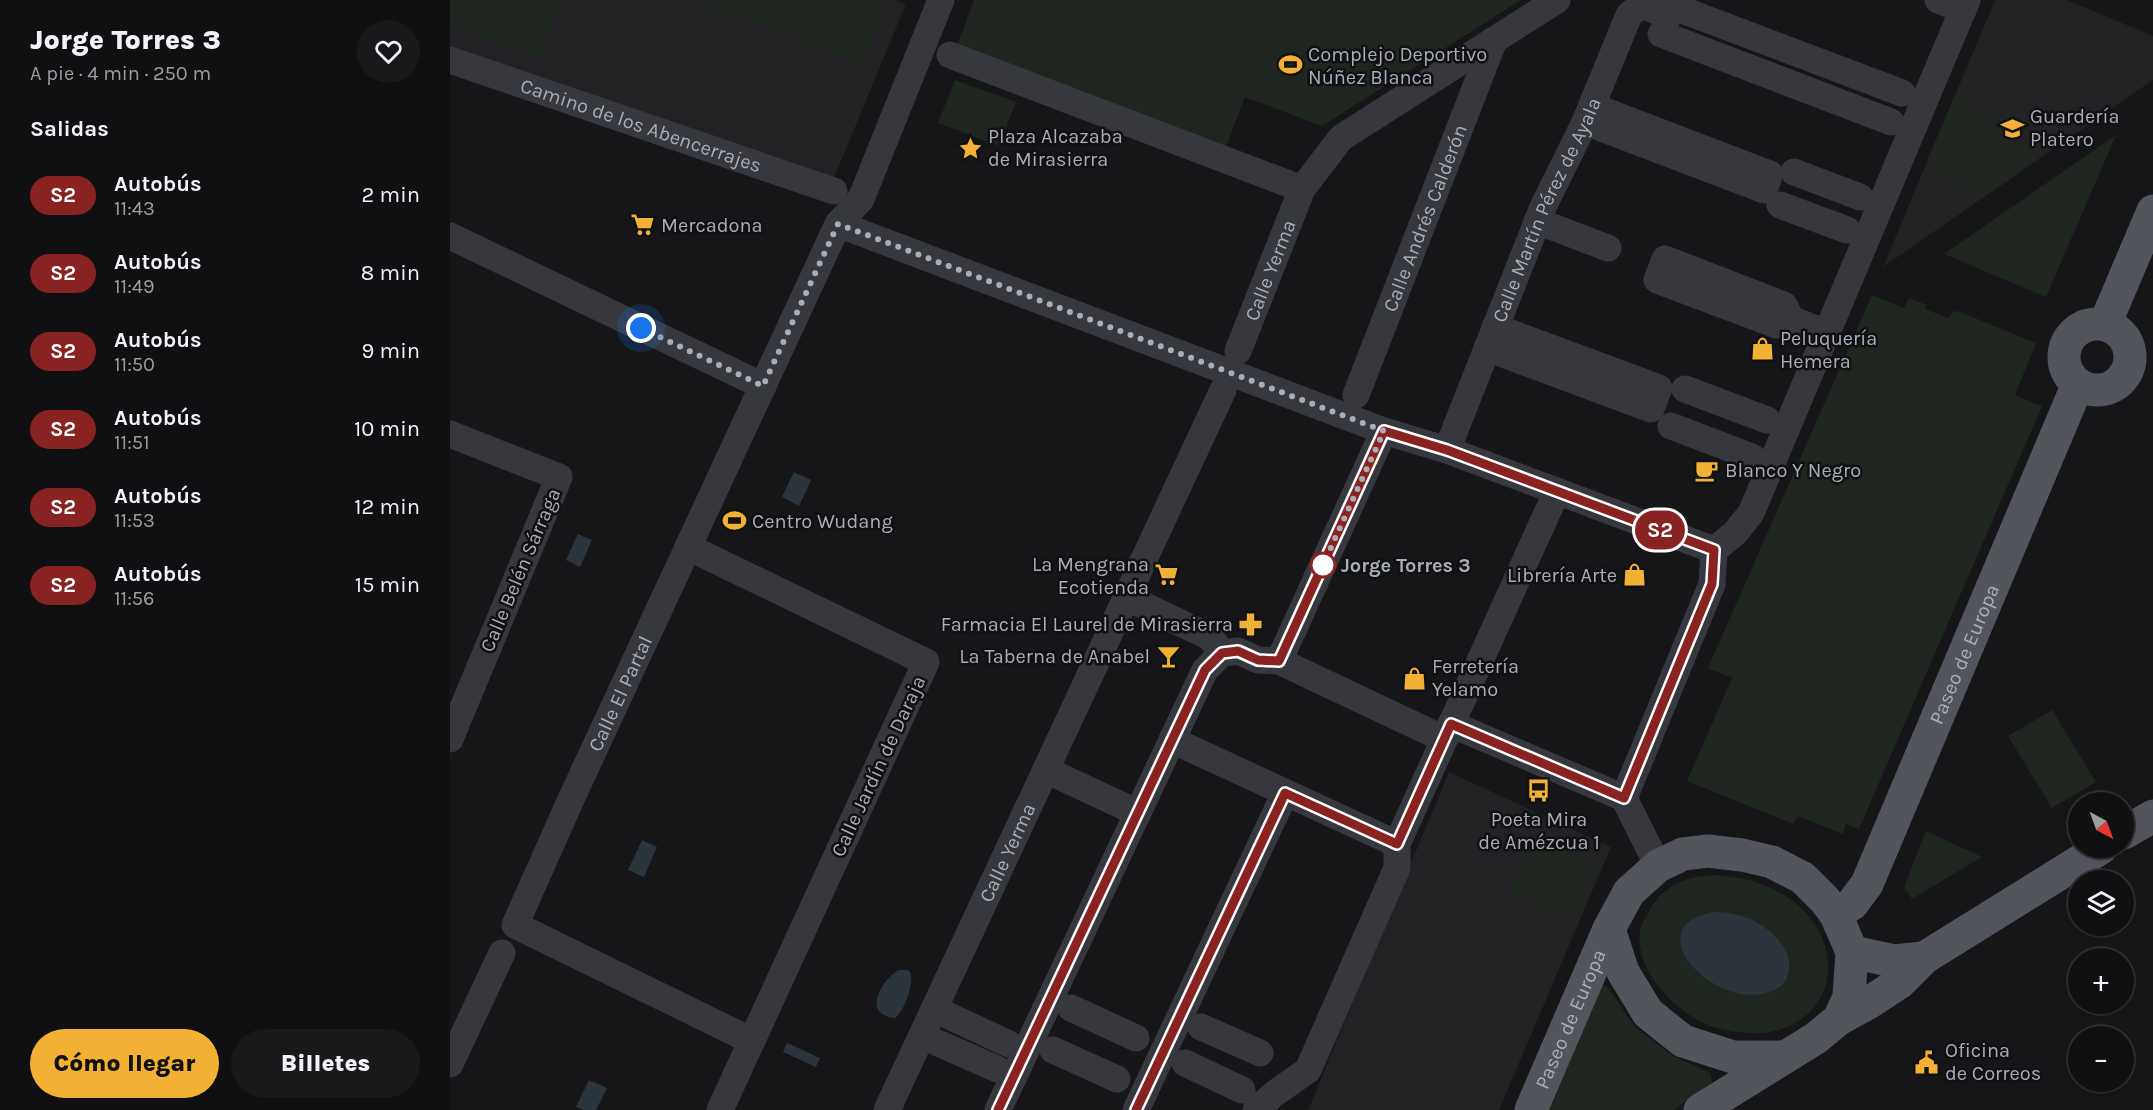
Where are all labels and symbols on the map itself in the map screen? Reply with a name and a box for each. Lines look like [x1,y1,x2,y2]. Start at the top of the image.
place label: Complejo Deportivo Núñez Blanca [1308,43,1487,89]
sports icon: Complejo Deportivo Núñez Blanca [1277,52,1303,78]
street label: Camino de los Abencerrajes [517,74,765,177]
street label: Calle Martín Pérez de Ayala [1488,94,1606,326]
place label: Guardería Platero [2030,105,2120,151]
school or university icon: Guardería Platero [1999,115,2025,141]
street label: Calle Andrés Calderón [1379,121,1472,315]
place label: Plaza Alcazaba de Mirasierra [988,125,1123,171]
place icon: Plaza Alcazaba de Mirasierra [957,135,983,161]
supermarket icon: Mercadona [630,212,656,238]
place label: Mercadona [661,214,763,237]
street label: Calle Yerma [1240,217,1301,324]
your location [626,313,656,343]
place label: Peluquería Hemera [1780,327,1877,373]
shop icon: Peluquería Hemera [1749,336,1775,362]
cafe icon: Blanco Y Negro [1694,457,1720,483]
place label: Blanco Y Negro [1725,459,1861,482]
street label: Calle Belén Sárraga [476,485,565,656]
sports icon: Centro Wudang [721,508,747,534]
place label: Centro Wudang [752,510,893,533]
line badge: S2 [1633,510,1687,550]
marker: Jorge Torres 3 [1310,552,1336,578]
place label: La Mengrana Ecotienda [1032,553,1149,599]
place label: Jorge Torres 3 [1341,554,1471,577]
supermarket icon: La Mengrana Ecotienda [1154,562,1180,588]
shop icon: Librería Arte [1622,562,1648,588]
place label: Librería Arte [1507,564,1617,587]
street label: Paseo de Europa [1925,581,2004,728]
pharmacy icon: Farmacia El Laurel de Mirasierra [1238,611,1264,637]
place label: Farmacia El Laurel de Mirasierra [941,613,1233,636]
street label: Calle El Partal [584,632,657,755]
bar icon: La Taberna de Anabel [1155,643,1181,669]
place label: La Taberna de Anabel [959,645,1150,668]
place label: Ferretería Yelamo [1432,655,1519,701]
shop icon: Ferretería Yelamo [1401,665,1427,691]
street label: Calle Jardín de Daraja [826,672,931,860]
bus stop icon: Poeta Mira de Amézcua 1 [1526,778,1552,804]
north arrow [2068,792,2134,858]
street label: Calle Yerma [975,800,1040,906]
place label: Poeta Mira de Amézcua 1 [1478,808,1600,854]
street label: Paseo de Europa [1530,946,1611,1093]
place label: Oficina de Correos [1945,1039,2041,1085]
public building icon: Oficina de Correos [1914,1049,1940,1075]

